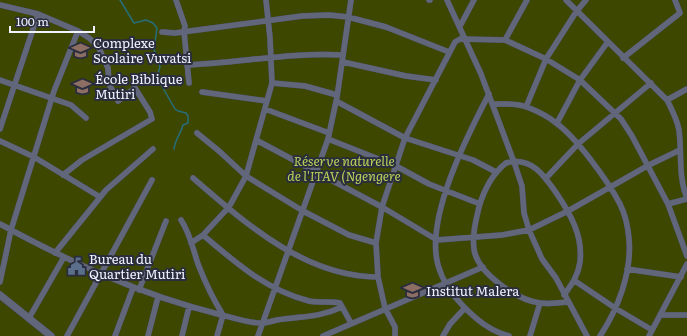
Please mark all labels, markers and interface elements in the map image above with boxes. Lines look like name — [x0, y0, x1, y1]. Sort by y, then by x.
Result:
scale bar — [10, 8, 94, 34]
text: 100 m — [16, 12, 49, 30]
place label: Complexe Scolaire Vuvatsi — [93, 33, 192, 67]
school or university icon: Complexe Scolaire Vuvatsi — [70, 40, 90, 60]
place label: École Biblique Mutiri — [95, 69, 183, 103]
school or university icon: École Biblique Mutiri — [72, 76, 92, 96]
park label: Réserve naturelle de l'ITAV (Ngengere — [287, 151, 401, 185]
place label: Bureau du Quartier Mutiri — [89, 249, 186, 283]
public building icon: Bureau du Quartier Mutiri — [66, 256, 86, 276]
school or university icon: Institut Malera — [403, 281, 423, 301]
place label: Institut Malera — [426, 281, 519, 300]

